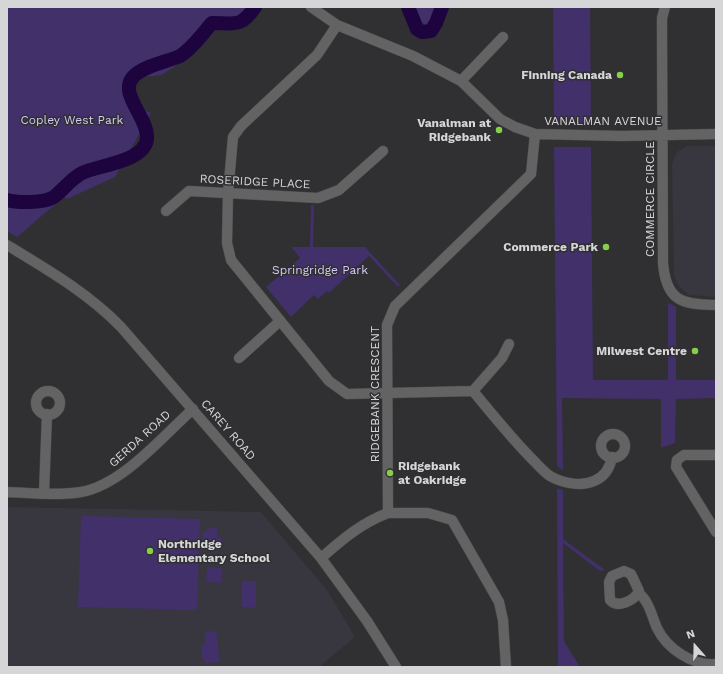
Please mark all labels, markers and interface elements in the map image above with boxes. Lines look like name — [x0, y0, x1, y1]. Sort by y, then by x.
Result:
place label: Finning Canada — [521, 68, 612, 82]
marker: Finning Canada — [615, 70, 625, 80]
park label: Copley West Park — [21, 113, 123, 127]
street label: VANALMAN AVENUE — [544, 114, 662, 128]
place label: Vanalman at Ridgebank — [417, 116, 491, 144]
marker: Vanalman at Ridgebank — [494, 125, 504, 135]
street label: COMMERCE CIRCLE — [643, 141, 657, 257]
street label: ROSERIDGE PLACE — [199, 172, 311, 192]
place label: Commerce Park — [503, 240, 598, 254]
marker: Commerce Park — [601, 242, 611, 252]
park label: Springridge Park — [272, 263, 368, 277]
street label: RIDGEBANK CRESCENT — [368, 326, 382, 462]
place label: Milwest Centre — [596, 344, 687, 358]
marker: Milwest Centre — [690, 346, 700, 356]
street label: CAREY ROAD — [198, 397, 258, 463]
street label: GERDA ROAD — [106, 408, 174, 470]
place label: Ridgebank at Oakridge — [398, 459, 466, 487]
marker: Ridgebank at Oakridge — [385, 468, 395, 478]
place label: Northridge Elementary School — [158, 537, 270, 565]
marker: Northridge Elementary School — [145, 546, 155, 556]
north arrow — [675, 626, 715, 666]
text: N — [685, 627, 697, 642]

